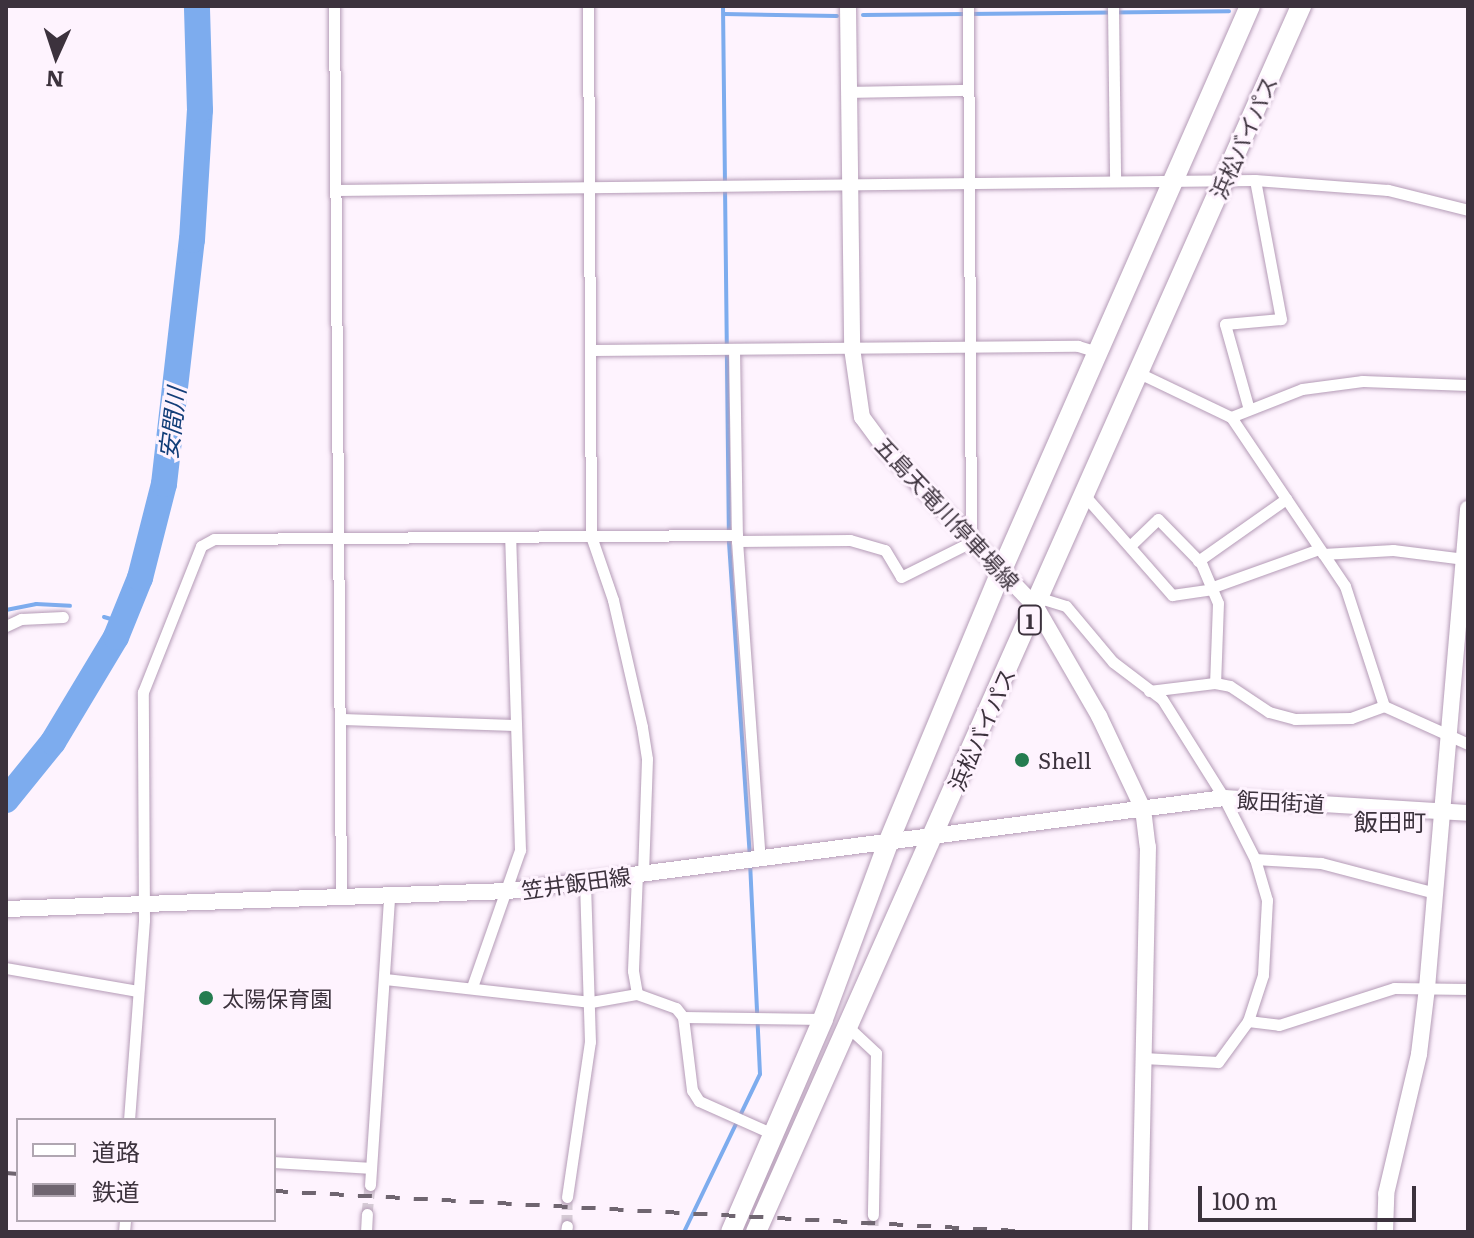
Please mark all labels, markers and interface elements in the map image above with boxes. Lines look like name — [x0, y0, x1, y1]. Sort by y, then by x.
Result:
north arrow — [16, 16, 96, 96]
text: N — [45, 64, 65, 97]
street label: 浜松バイパス — [1204, 71, 1282, 203]
water label: 安間川 — [152, 386, 190, 460]
street label: 五島天竜川停車場線 — [871, 432, 1025, 594]
road number: 1 — [1016, 604, 1044, 636]
street label: 浜松バイパス — [942, 663, 1020, 795]
place label: Shell — [1038, 747, 1091, 773]
marker: Shell — [1013, 751, 1031, 769]
street label: 飯田街道 — [1236, 786, 1326, 816]
district label: 飯田町 — [1354, 807, 1426, 835]
street label: 笠井飯田線 — [520, 861, 632, 903]
place label: 太陽保育園 — [222, 985, 332, 1011]
marker: 太陽保育園 — [197, 989, 215, 1007]
legend — [16, 1118, 276, 1222]
text: 道路 — [92, 1133, 140, 1168]
scale bar — [1202, 1170, 1420, 1220]
text: 鉄道 — [92, 1173, 140, 1208]
text: 100 m — [1212, 1182, 1278, 1217]

